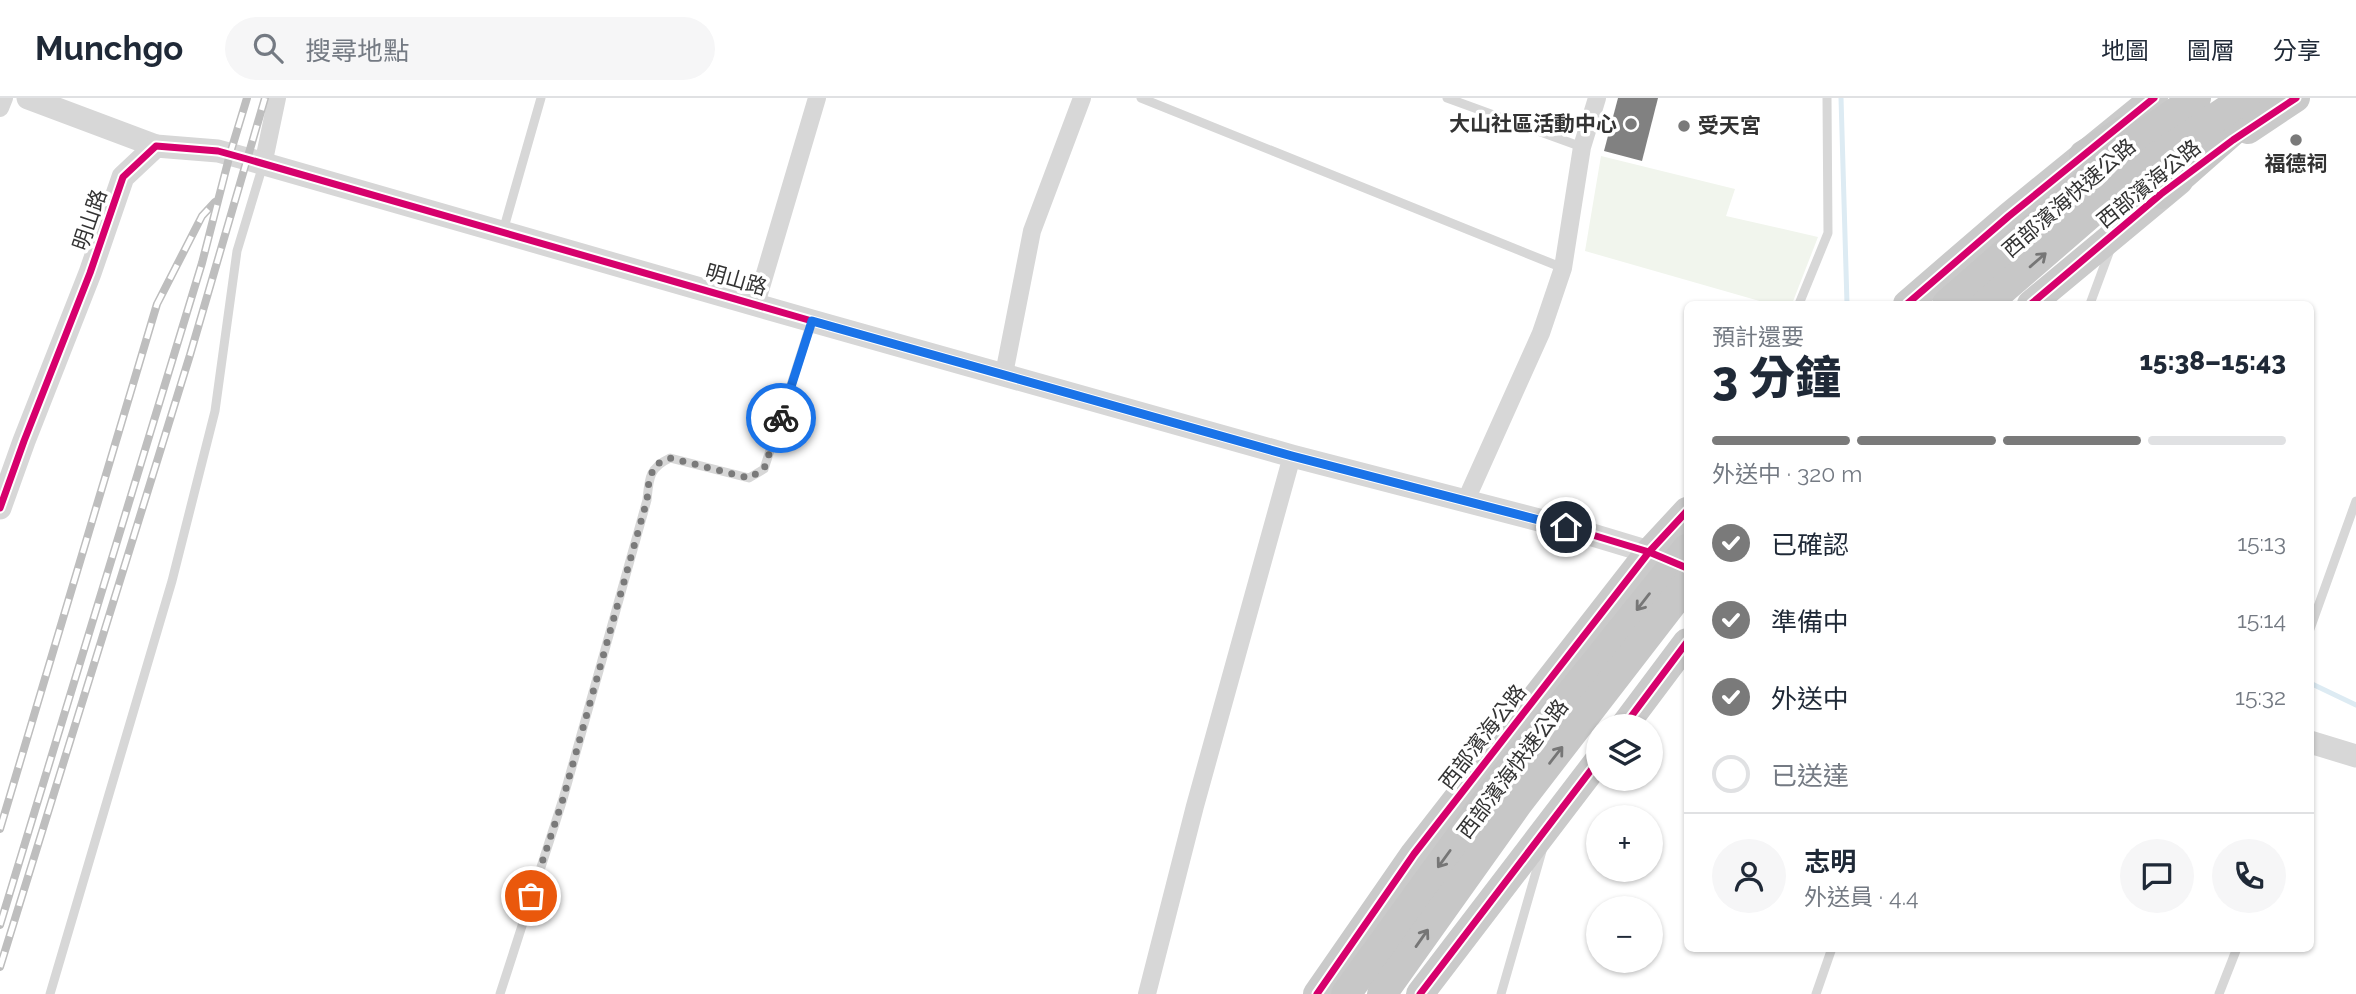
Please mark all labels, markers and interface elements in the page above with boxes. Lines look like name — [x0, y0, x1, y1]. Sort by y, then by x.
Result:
search box — [225, 17, 715, 80]
text: Munchgo — [35, 29, 183, 68]
icon: search — [249, 29, 287, 67]
text: 搜尋地點 — [305, 36, 409, 66]
text: 地圖 — [2101, 36, 2149, 65]
text: 圖層 — [2187, 36, 2235, 65]
text: 分享 — [2273, 36, 2321, 65]
place label: 大山社區活動中心 — [1449, 111, 1617, 136]
place label: 受天宮 — [1698, 113, 1761, 138]
marker: 大山社區活動中心 — [1623, 116, 1639, 132]
marker: 受天宮 — [1676, 118, 1692, 134]
marker: 福德祠 — [2288, 132, 2304, 148]
street label: 西部濱海快速公路 — [1997, 133, 2140, 262]
street label: 西部濱海公路 — [2092, 134, 2206, 233]
place label: 福德祠 — [2265, 151, 2328, 176]
street label: 明山路 — [67, 186, 112, 254]
one-way arrow — [2029, 252, 2047, 268]
street label: 明山路 — [702, 259, 770, 300]
text: 預計還要 — [1712, 323, 1804, 350]
text: 15:38–15:43 — [2139, 346, 2286, 376]
text: 3 分鐘 — [1712, 351, 1841, 405]
courier — [746, 383, 816, 453]
icon: bike — [762, 399, 800, 437]
text: 外送中 · 320 m — [1712, 460, 1862, 487]
pin — [1536, 497, 1596, 557]
icon: home — [1547, 508, 1585, 546]
icon: check — [1712, 524, 1750, 562]
text: 15:13 — [2237, 529, 2286, 556]
text: 已確認 — [1771, 530, 1849, 560]
one-way arrow — [1636, 592, 1651, 610]
icon: check — [1712, 601, 1750, 639]
text: 15:14 — [2237, 606, 2286, 633]
text: 準備中 — [1771, 607, 1849, 637]
icon: check — [1712, 678, 1750, 716]
street label: 西部濱海公路 — [1434, 679, 1531, 794]
text: 15:32 — [2235, 683, 2286, 710]
text: 外送中 — [1771, 684, 1849, 714]
street label: 西部濱海快速公路 — [1452, 694, 1573, 843]
map controls — [1586, 714, 1663, 973]
button: layers — [1586, 714, 1663, 791]
one-way arrow — [1548, 746, 1563, 764]
text: 已送達 — [1771, 761, 1849, 791]
button: + — [1586, 805, 1663, 882]
button: person — [1712, 839, 1786, 913]
button: chat — [2120, 839, 2194, 913]
button: phone — [2212, 839, 2286, 913]
text: 志明 — [1804, 847, 1856, 877]
one-way arrow — [1437, 849, 1451, 868]
pin — [501, 866, 561, 926]
icon: bag — [512, 877, 550, 915]
text: 外送員 · 4.4 — [1804, 883, 1919, 910]
button: − — [1586, 896, 1663, 973]
one-way arrow — [1415, 929, 1429, 948]

